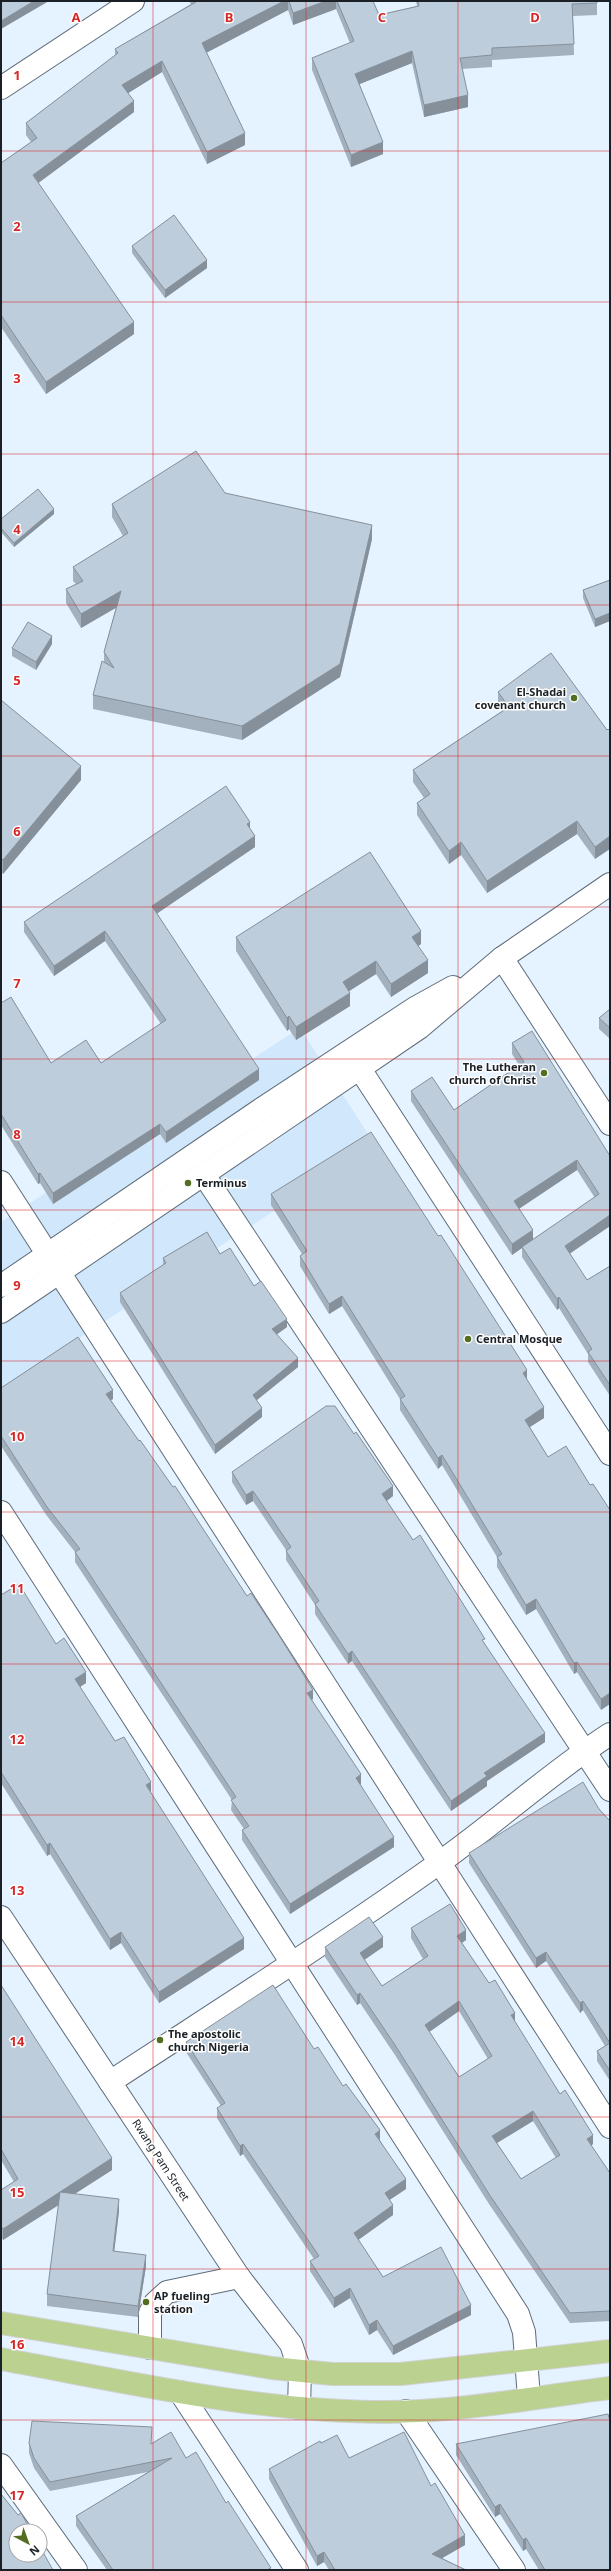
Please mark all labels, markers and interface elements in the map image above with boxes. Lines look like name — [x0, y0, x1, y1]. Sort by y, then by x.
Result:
text: A — [72, 8, 81, 26]
text: B — [225, 8, 233, 26]
text: C — [378, 8, 386, 26]
text: D — [530, 8, 540, 26]
text: 1 — [13, 66, 21, 84]
text: 2 — [13, 217, 21, 235]
text: 3 — [13, 369, 21, 387]
text: 4 — [13, 520, 21, 538]
text: 5 — [13, 671, 21, 689]
place label: El-Shadai covenant church — [475, 684, 566, 712]
marker: El-Shadai covenant church — [569, 693, 579, 703]
text: 6 — [13, 822, 21, 840]
text: 7 — [13, 974, 21, 992]
place label: The Lutheran church of Christ — [449, 1059, 536, 1087]
marker: The Lutheran church of Christ — [539, 1068, 549, 1078]
text: 8 — [13, 1125, 21, 1143]
place label: Terminus — [196, 1175, 247, 1190]
marker: Terminus — [183, 1178, 193, 1188]
text: 9 — [13, 1276, 21, 1294]
place label: Central Mosque — [476, 1331, 563, 1346]
marker: Central Mosque — [463, 1334, 473, 1344]
text: 10 — [10, 1427, 24, 1445]
text: 11 — [10, 1579, 24, 1597]
text: 12 — [10, 1730, 24, 1748]
text: 13 — [10, 1881, 24, 1899]
place label: The apostolic church Nigeria — [168, 2026, 249, 2054]
text: 14 — [10, 2032, 25, 2050]
marker: The apostolic church Nigeria — [155, 2035, 165, 2045]
street label: Rwang Pam Street — [129, 2116, 194, 2204]
text: 15 — [10, 2183, 24, 2201]
place label: AP fueling station — [154, 2288, 210, 2316]
marker: AP fueling station — [141, 2297, 151, 2307]
text: 16 — [10, 2335, 24, 2353]
text: 17 — [10, 2486, 24, 2504]
north arrow — [8, 2523, 48, 2563]
text: N — [27, 2542, 43, 2560]

